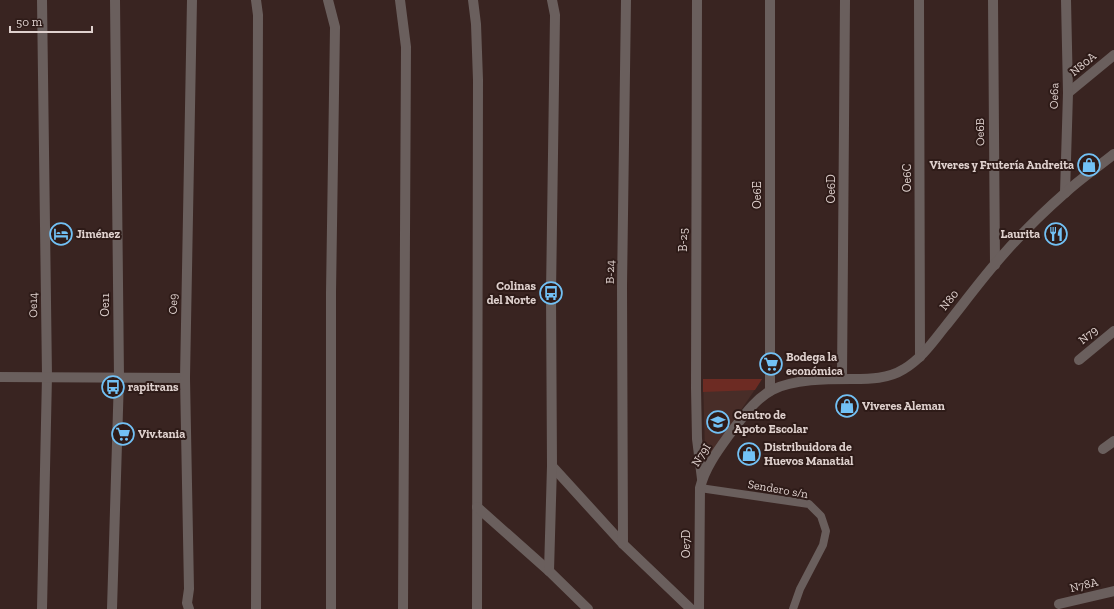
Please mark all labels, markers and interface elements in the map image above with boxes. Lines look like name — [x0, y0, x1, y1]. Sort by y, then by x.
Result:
scale bar — [10, 8, 92, 34]
text: 50 m — [16, 15, 43, 29]
street label: N80A — [1067, 49, 1099, 79]
street label: Oe6a — [1047, 82, 1061, 109]
street label: Oe6B — [973, 118, 987, 146]
shop icon: Viveres y Frutería Andreita — [1076, 152, 1102, 178]
place label: Viveres y Frutería Andreita — [930, 158, 1074, 172]
street label: Oe6C — [900, 163, 914, 192]
street label: Oe6D — [824, 174, 838, 204]
street label: Oe6E — [750, 181, 764, 209]
hotel icon: Jiménez — [48, 221, 74, 247]
restaurant icon: Laurita — [1043, 221, 1069, 247]
place label: Jiménez — [76, 227, 120, 241]
place label: Laurita — [1000, 227, 1040, 241]
street label: B-25 — [676, 228, 690, 252]
street label: B-24 — [603, 259, 617, 284]
place label: Colinas del Norte — [487, 279, 536, 307]
bus stop icon: Colinas del Norte — [538, 280, 564, 306]
street label: N80 — [937, 287, 961, 313]
street label: Oe14 — [26, 292, 40, 318]
street label: Oe11 — [98, 293, 112, 317]
street label: Oe9 — [166, 293, 180, 315]
street label: N79 — [1075, 323, 1101, 347]
place label: Bodega la económica — [786, 350, 843, 378]
supermarket icon: Bodega la económica — [758, 351, 784, 377]
bus stop icon: rapitrans — [100, 374, 126, 400]
place label: rapitrans — [128, 380, 179, 394]
shop icon: Viveres Aleman — [834, 393, 860, 419]
place label: Viveres Aleman — [862, 399, 945, 413]
place label: Centro de Apoto Escolar — [734, 408, 809, 436]
school or university icon: Centro de Apoto Escolar — [705, 409, 731, 435]
supermarket icon: Viv.tania — [110, 421, 136, 447]
place label: Viv.tania — [138, 427, 185, 441]
place label: Distribuidora de Huevos Manatial — [764, 440, 854, 468]
street label: N79I — [689, 441, 714, 469]
shop icon: Distribuidora de Huevos Manatial — [736, 441, 762, 467]
street label: Sendero s/n — [747, 477, 809, 501]
street label: Oe7D — [679, 530, 693, 558]
street label: N78A — [1068, 575, 1100, 595]

